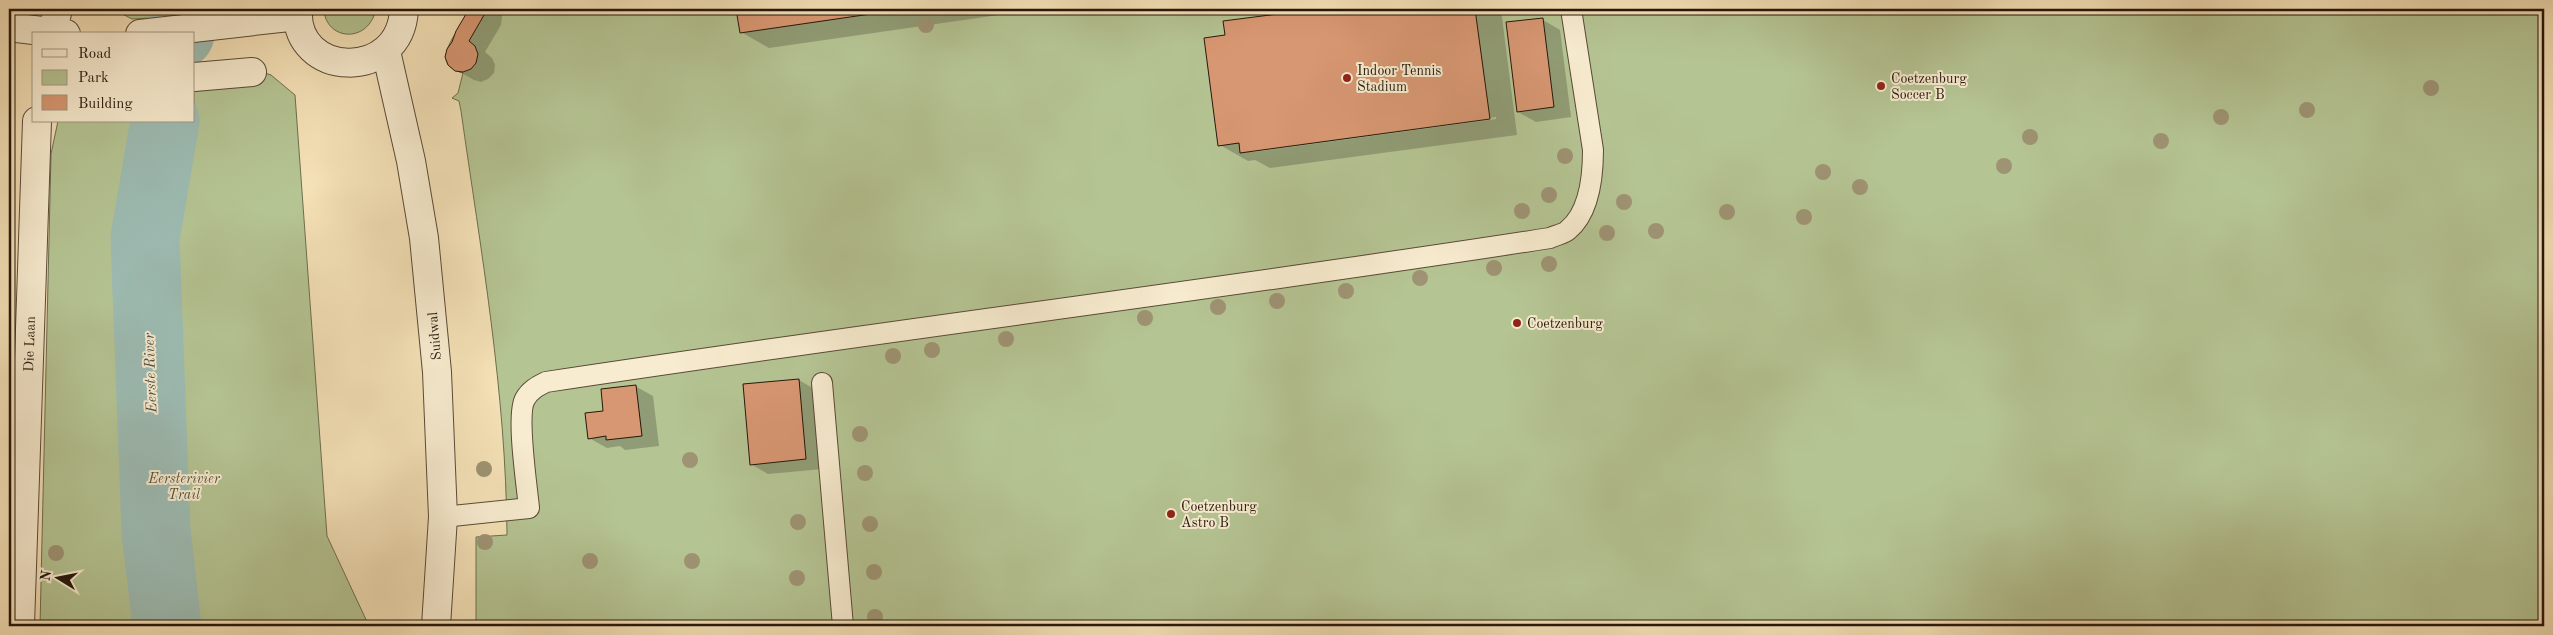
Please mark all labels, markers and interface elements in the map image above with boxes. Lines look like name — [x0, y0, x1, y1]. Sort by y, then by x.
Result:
legend — [32, 32, 195, 122]
text: Road — [78, 47, 112, 62]
place label: Indoor Tennis Stadium — [1357, 64, 1441, 94]
text: Park — [78, 71, 109, 86]
marker: Indoor Tennis Stadium — [1341, 72, 1353, 84]
place label: Coetzenburg Soccer B — [1891, 72, 1967, 102]
marker: Coetzenburg Soccer B — [1875, 80, 1887, 92]
text: Building — [78, 97, 133, 112]
street label: Suidwal — [426, 311, 444, 361]
street label: Die Laan — [22, 315, 38, 372]
marker: Coetzenburg — [1511, 317, 1523, 329]
place label: Coetzenburg — [1527, 317, 1603, 331]
water label: Eerste River — [143, 332, 160, 414]
park label: Eersterivier Trail — [147, 472, 221, 502]
place label: Coetzenburg Astro B — [1181, 500, 1257, 530]
marker: Coetzenburg Astro B — [1165, 508, 1177, 520]
north arrow — [32, 552, 82, 602]
text: N — [38, 569, 54, 582]

